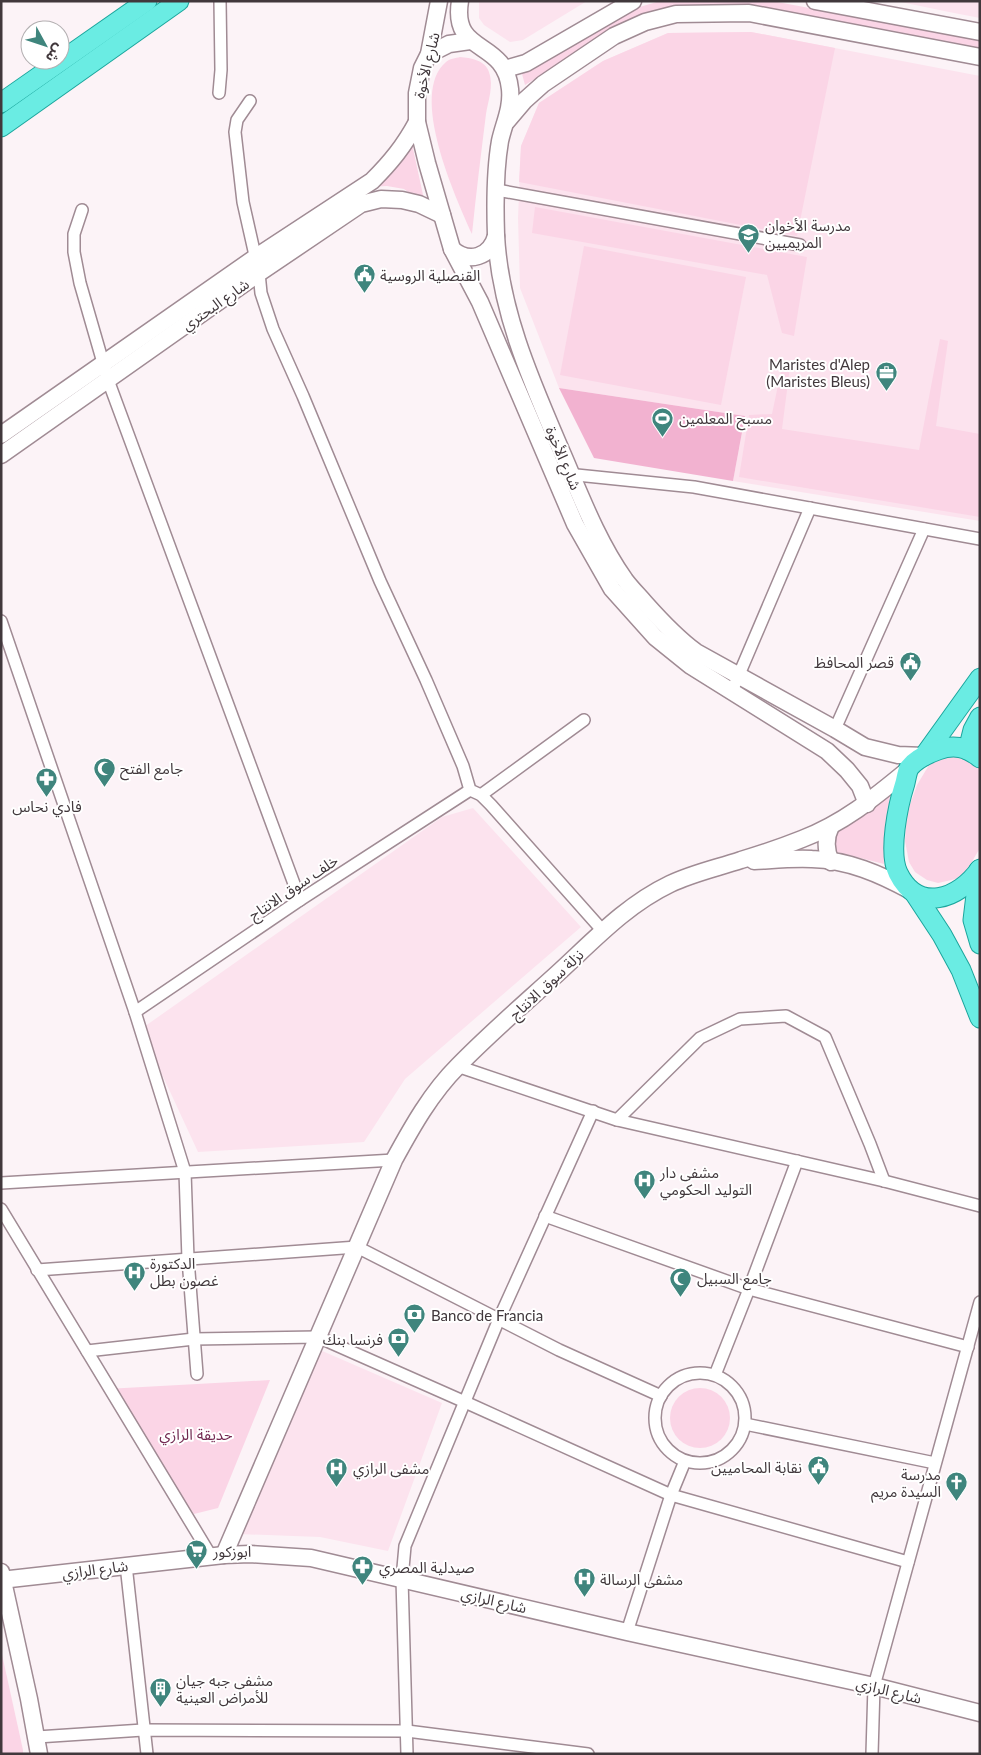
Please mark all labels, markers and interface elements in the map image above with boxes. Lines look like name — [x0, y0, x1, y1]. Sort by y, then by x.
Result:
north arrow — [20, 20, 70, 70]
street label: شارع الأخوة — [409, 30, 447, 101]
text: ش — [43, 41, 68, 66]
place label: مدرسة الأخوان المريميين — [765, 216, 851, 252]
school or university icon: مدرسة الأخوان المريميين — [737, 222, 761, 253]
public building icon: القنصلية الروسية — [352, 263, 376, 294]
place label: القنصلية الروسية — [380, 266, 480, 285]
street label: شارع البحتري — [178, 274, 255, 337]
place label: Maristes d'Alep (Maristes Bleus) — [766, 355, 870, 390]
office icon: Maristes d'Alep (Maristes Bleus) — [874, 361, 898, 392]
sports icon: مسبح المعلمين — [651, 406, 675, 437]
place label: مسبح المعلمين — [679, 409, 772, 431]
street label: شارع الأخوة — [539, 423, 586, 494]
public building icon: قصر المحافظ — [898, 650, 922, 681]
place label: قصر المحافظ — [814, 653, 894, 672]
mosque icon: جامع الفتح — [92, 756, 116, 787]
place label: جامع الفتح — [120, 759, 183, 781]
pharmacy icon: فادي نحاس — [35, 766, 59, 797]
place label: فادي نحاس — [12, 797, 82, 818]
street label: خلف سوق الانتاج — [245, 850, 343, 927]
street label: نزلة سوق الانتاج — [505, 945, 590, 1026]
place label: مشفى دار التوليد الحكومي — [659, 1163, 752, 1201]
hospital icon: مشفى دار التوليد الحكومي — [632, 1169, 656, 1200]
place label: الدكتورة غصون بطل — [150, 1254, 219, 1290]
hospital icon: الدكتورة غصون بطل — [122, 1260, 146, 1291]
mosque icon: جامع السبيل — [669, 1266, 693, 1297]
place label: جامع السبيل — [697, 1269, 772, 1291]
bank icon: Banco de Francia — [403, 1303, 427, 1334]
place label: Banco de Francia — [431, 1306, 543, 1324]
bank icon: فرنسا بنك — [387, 1327, 411, 1358]
place label: فرنسا بنك — [323, 1330, 383, 1349]
park label: حديقة الرازي — [159, 1425, 233, 1446]
public building icon: نقابة المحاميين — [806, 1455, 830, 1486]
hospital icon: مشفى الرازي — [325, 1456, 349, 1487]
place label: نقابة المحاميين — [711, 1458, 802, 1477]
place label: مشفى الرازي — [353, 1459, 429, 1480]
place label: مدرسة السيدة مريم — [871, 1465, 941, 1503]
church icon: مدرسة السيدة مريم — [945, 1471, 969, 1502]
supermarket icon: ابوزكور — [185, 1539, 209, 1570]
place label: ابوزكور — [212, 1542, 251, 1561]
pharmacy icon: صيدلية المصري — [351, 1555, 375, 1586]
street label: شارع الرازي — [61, 1556, 130, 1586]
place label: صيدلية المصري — [379, 1558, 474, 1579]
hospital icon: مشفى الرسالة — [572, 1567, 596, 1598]
place label: مشفى الرسالة — [600, 1570, 683, 1589]
street label: شارع الرازي — [459, 1584, 529, 1620]
place label: مشفى جبه جيان للأمراض العينية — [176, 1671, 273, 1707]
street label: شارع الرازي — [854, 1673, 924, 1711]
building icon: مشفى جبه جيان للأمراض العينية — [148, 1677, 172, 1708]

